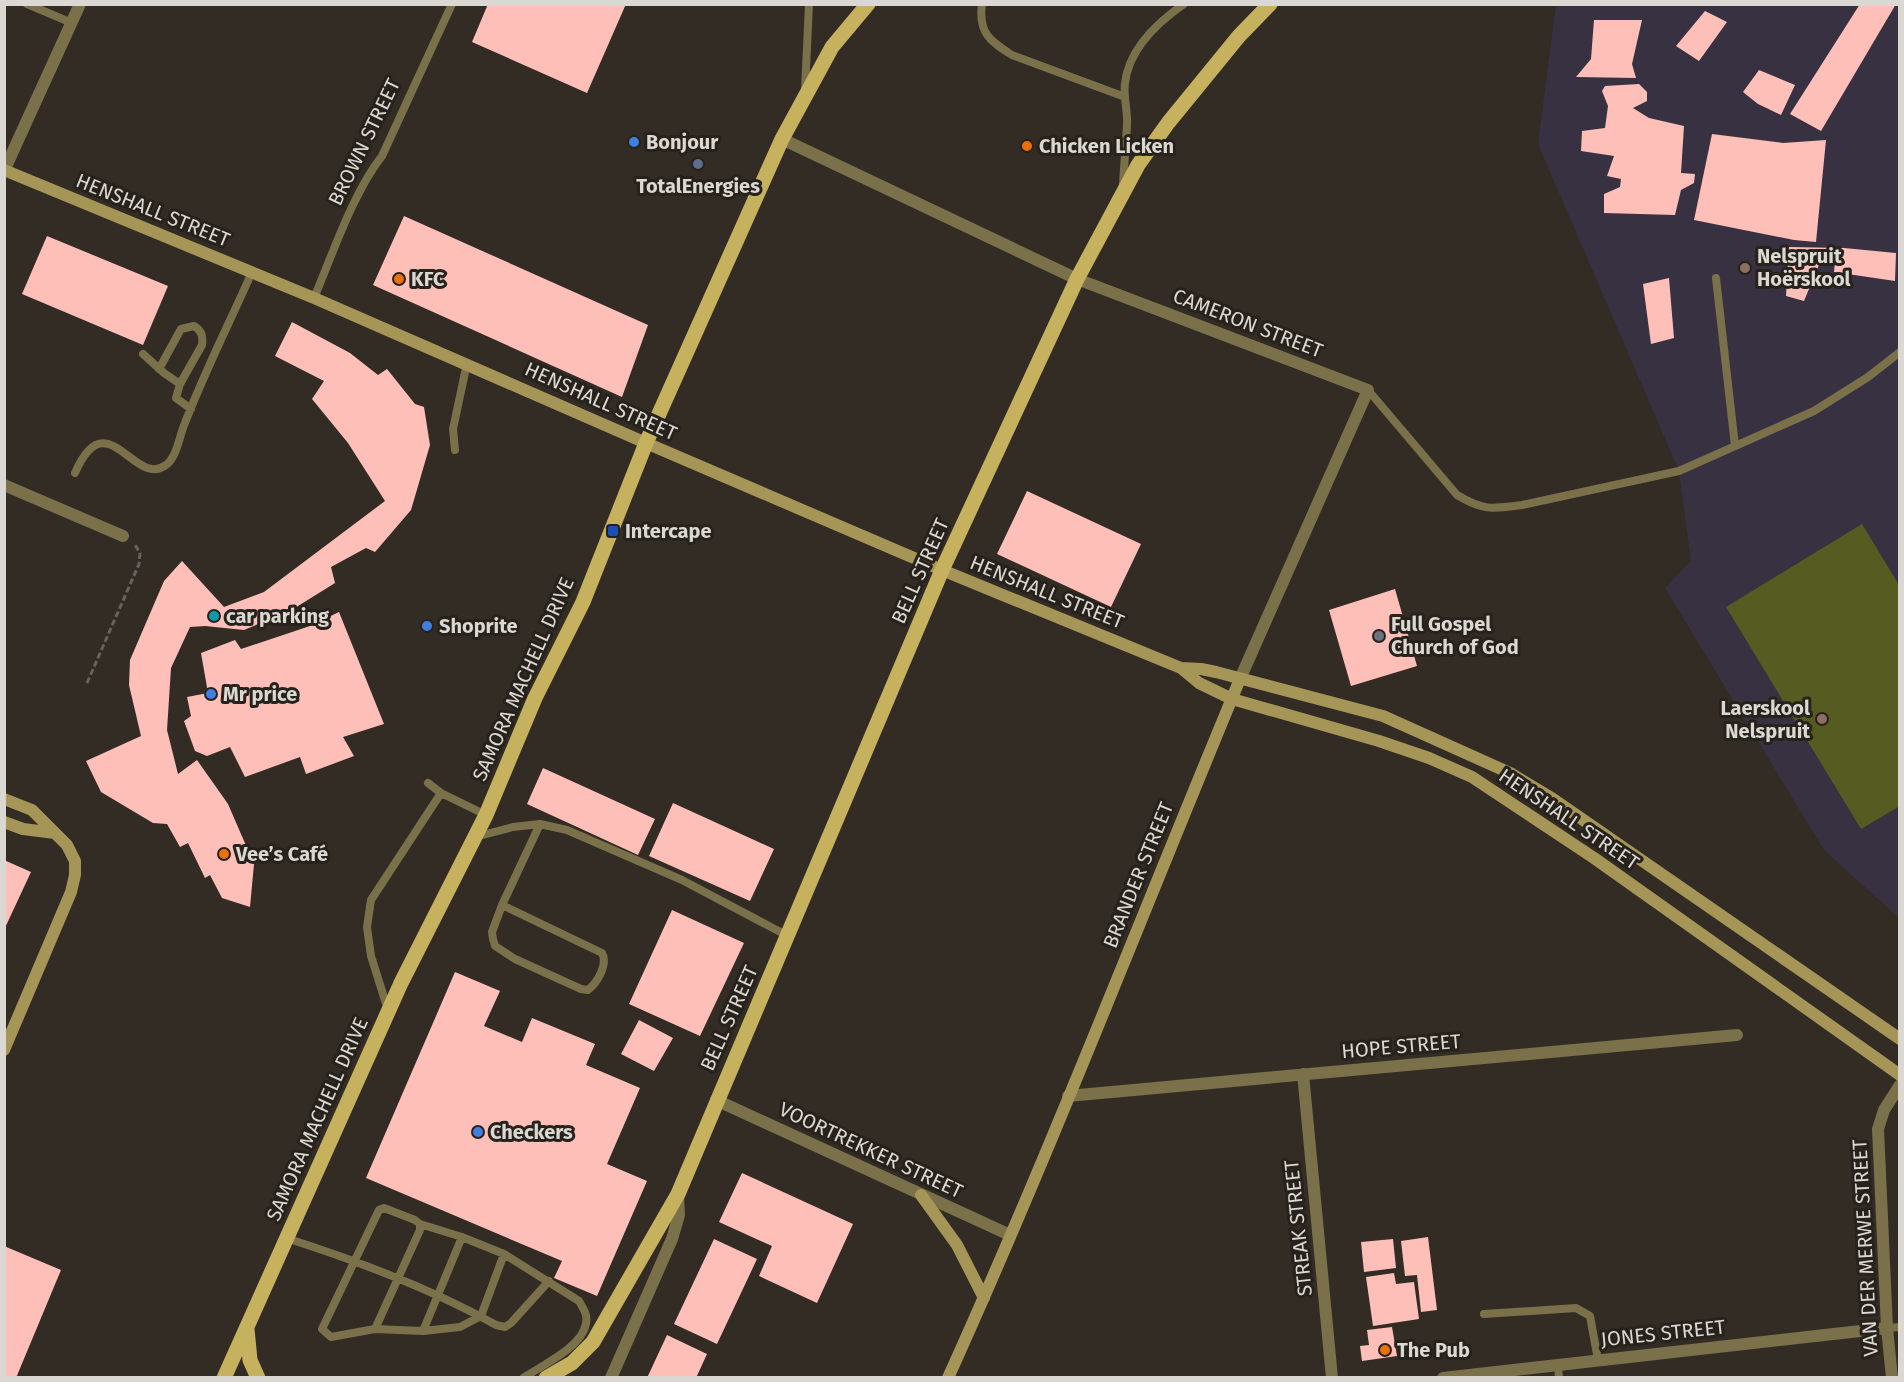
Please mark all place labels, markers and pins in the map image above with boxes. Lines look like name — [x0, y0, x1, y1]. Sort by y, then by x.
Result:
place label: Bonjour — [646, 130, 719, 154]
place label: Chicken Licken — [1039, 134, 1174, 158]
marker: Bonjour — [627, 135, 641, 149]
marker: Chicken Licken — [1020, 139, 1034, 153]
marker: TotalEnergies — [691, 157, 705, 171]
place label: TotalEnergies — [636, 174, 760, 198]
place label: Nelspruit Hoërskool — [1757, 244, 1851, 291]
marker: Nelspruit Hoërskool — [1738, 261, 1752, 275]
place label: KFC — [411, 267, 445, 291]
marker: KFC — [392, 272, 406, 286]
place label: Intercape — [625, 519, 712, 543]
marker: Intercape — [606, 524, 620, 538]
place label: car parking — [226, 604, 330, 628]
marker: car parking — [207, 609, 221, 623]
place label: Full Gospel Church of God — [1391, 612, 1519, 659]
place label: Shoprite — [439, 614, 518, 638]
marker: Shoprite — [420, 619, 434, 633]
marker: Full Gospel Church of God — [1372, 629, 1386, 643]
place label: Mr price — [223, 682, 297, 706]
marker: Mr price — [204, 687, 218, 701]
place label: Laerskool Nelspruit — [1720, 696, 1810, 743]
marker: Laerskool Nelspruit — [1815, 712, 1829, 726]
place label: Vee’s Café — [235, 842, 328, 866]
marker: Vee’s Café — [217, 847, 231, 861]
place label: Checkers — [490, 1120, 573, 1144]
marker: Checkers — [471, 1125, 485, 1139]
place label: The Pub — [1397, 1338, 1470, 1362]
marker: The Pub — [1378, 1343, 1392, 1357]

